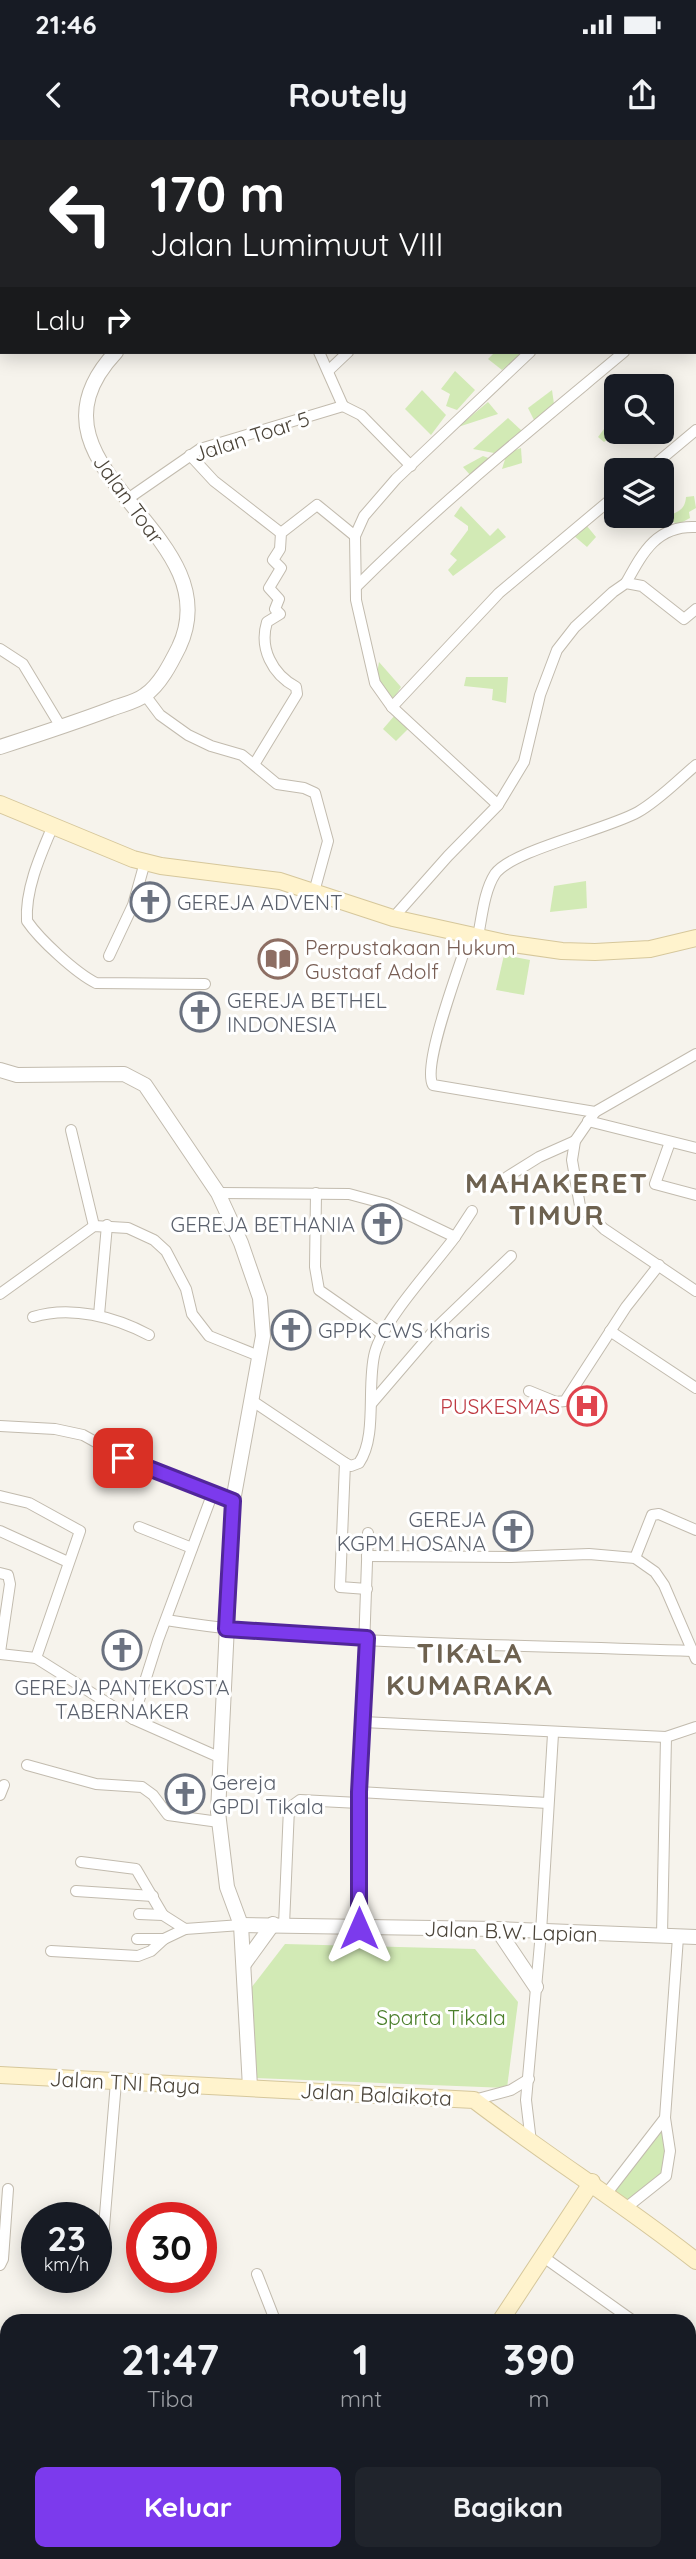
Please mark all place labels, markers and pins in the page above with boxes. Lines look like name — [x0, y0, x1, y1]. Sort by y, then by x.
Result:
church icon: GEREJA ADVENT — [129, 881, 171, 923]
place label: GEREJA ADVENT — [177, 889, 343, 915]
place label: Perpustakaan Hukum Gustaaf Adolf — [305, 934, 516, 984]
library icon: Perpustakaan Hukum Gustaaf Adolf — [257, 938, 299, 980]
place label: GEREJA BETHEL INDONESIA — [227, 987, 387, 1037]
church icon: GEREJA BETHEL INDONESIA — [179, 991, 221, 1033]
church icon: GEREJA BETHANIA — [361, 1203, 403, 1245]
place label: GEREJA BETHANIA — [171, 1211, 355, 1237]
church icon: GPPK CWS Kharis — [270, 1309, 312, 1351]
place label: GPPK CWS Kharis — [318, 1317, 490, 1343]
hospital icon: PUSKESMAS — [566, 1385, 608, 1427]
place label: PUSKESMAS — [440, 1393, 560, 1419]
pin — [93, 1428, 153, 1488]
place label: GEREJA KGPM HOSANA — [337, 1506, 486, 1556]
church icon: GEREJA KGPM HOSANA — [492, 1510, 534, 1552]
church icon: GEREJA PANTEKOSTA TABERNAKER — [101, 1629, 143, 1671]
place label: GEREJA PANTEKOSTA TABERNAKER — [14, 1674, 230, 1724]
place label: Gereja GPDI Tikala — [212, 1769, 324, 1819]
church icon: Gereja GPDI Tikala — [164, 1773, 206, 1815]

